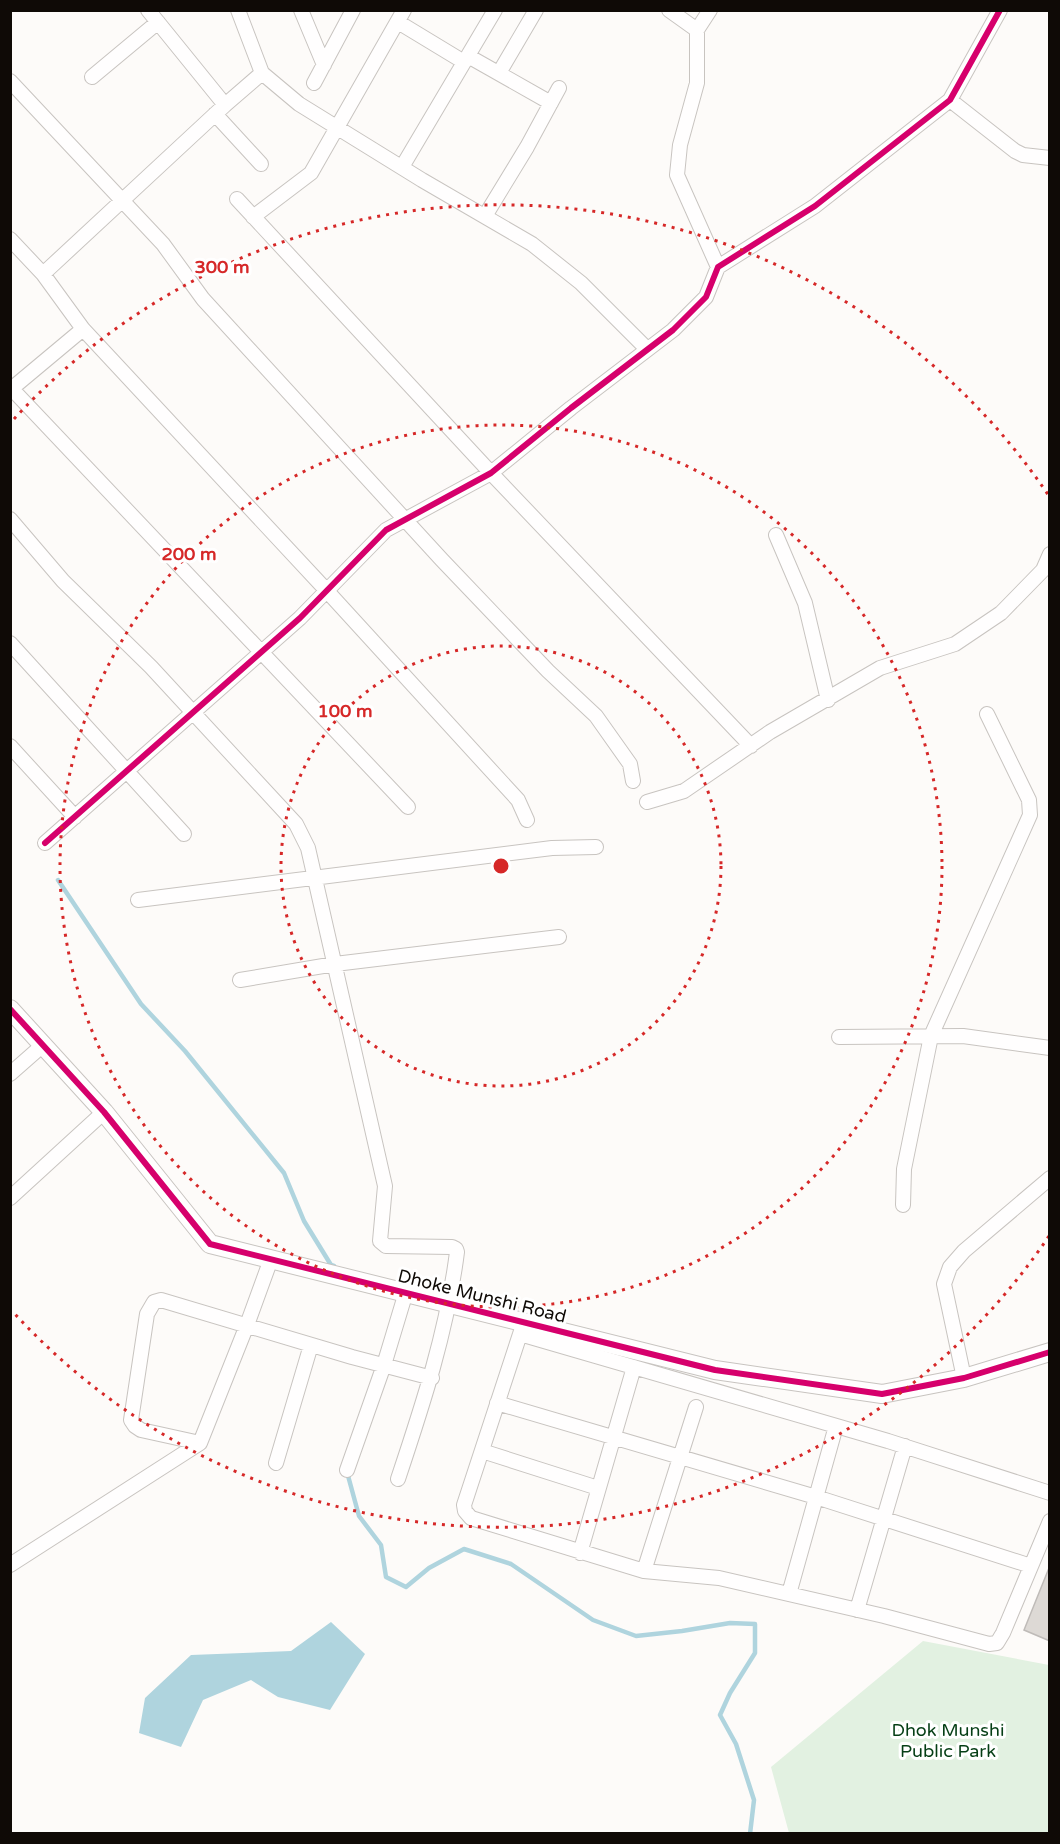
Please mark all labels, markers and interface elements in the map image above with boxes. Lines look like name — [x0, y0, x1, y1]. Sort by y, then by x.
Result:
text: 300 m — [194, 256, 250, 278]
text: 200 m — [161, 543, 217, 565]
text: 100 m — [317, 700, 373, 722]
centre of rings — [491, 856, 511, 876]
street label: Dhoke Munshi Road — [395, 1264, 569, 1328]
park label: Dhok Munshi Public Park — [892, 1719, 1004, 1762]

